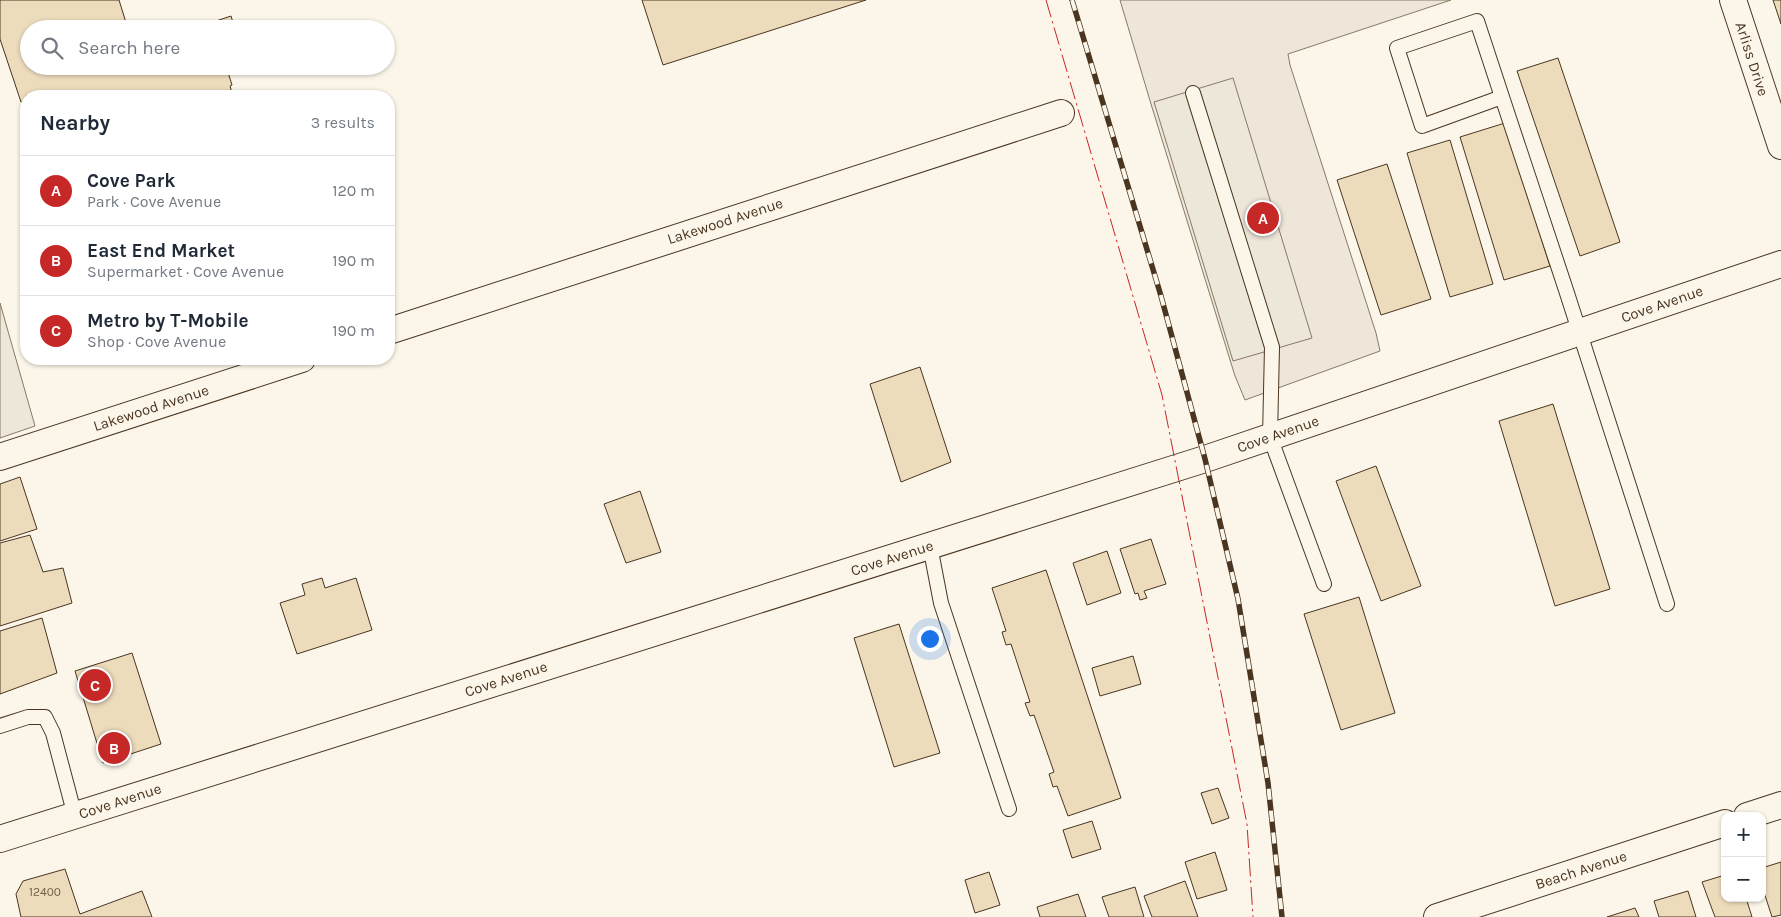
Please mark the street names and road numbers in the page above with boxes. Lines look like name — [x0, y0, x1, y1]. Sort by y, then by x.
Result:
street label: Arliss Drive — [1732, 20, 1772, 98]
street label: Lakewood Avenue — [665, 194, 785, 248]
street label: Cove Avenue — [1619, 282, 1705, 326]
street label: Lakewood Avenue — [91, 381, 211, 435]
street label: Cove Avenue — [1235, 412, 1321, 456]
street label: Cove Avenue — [849, 536, 935, 580]
street label: Cove Avenue — [463, 657, 549, 701]
street label: Cove Avenue — [77, 779, 163, 823]
street label: Beach Avenue — [1533, 847, 1629, 893]

